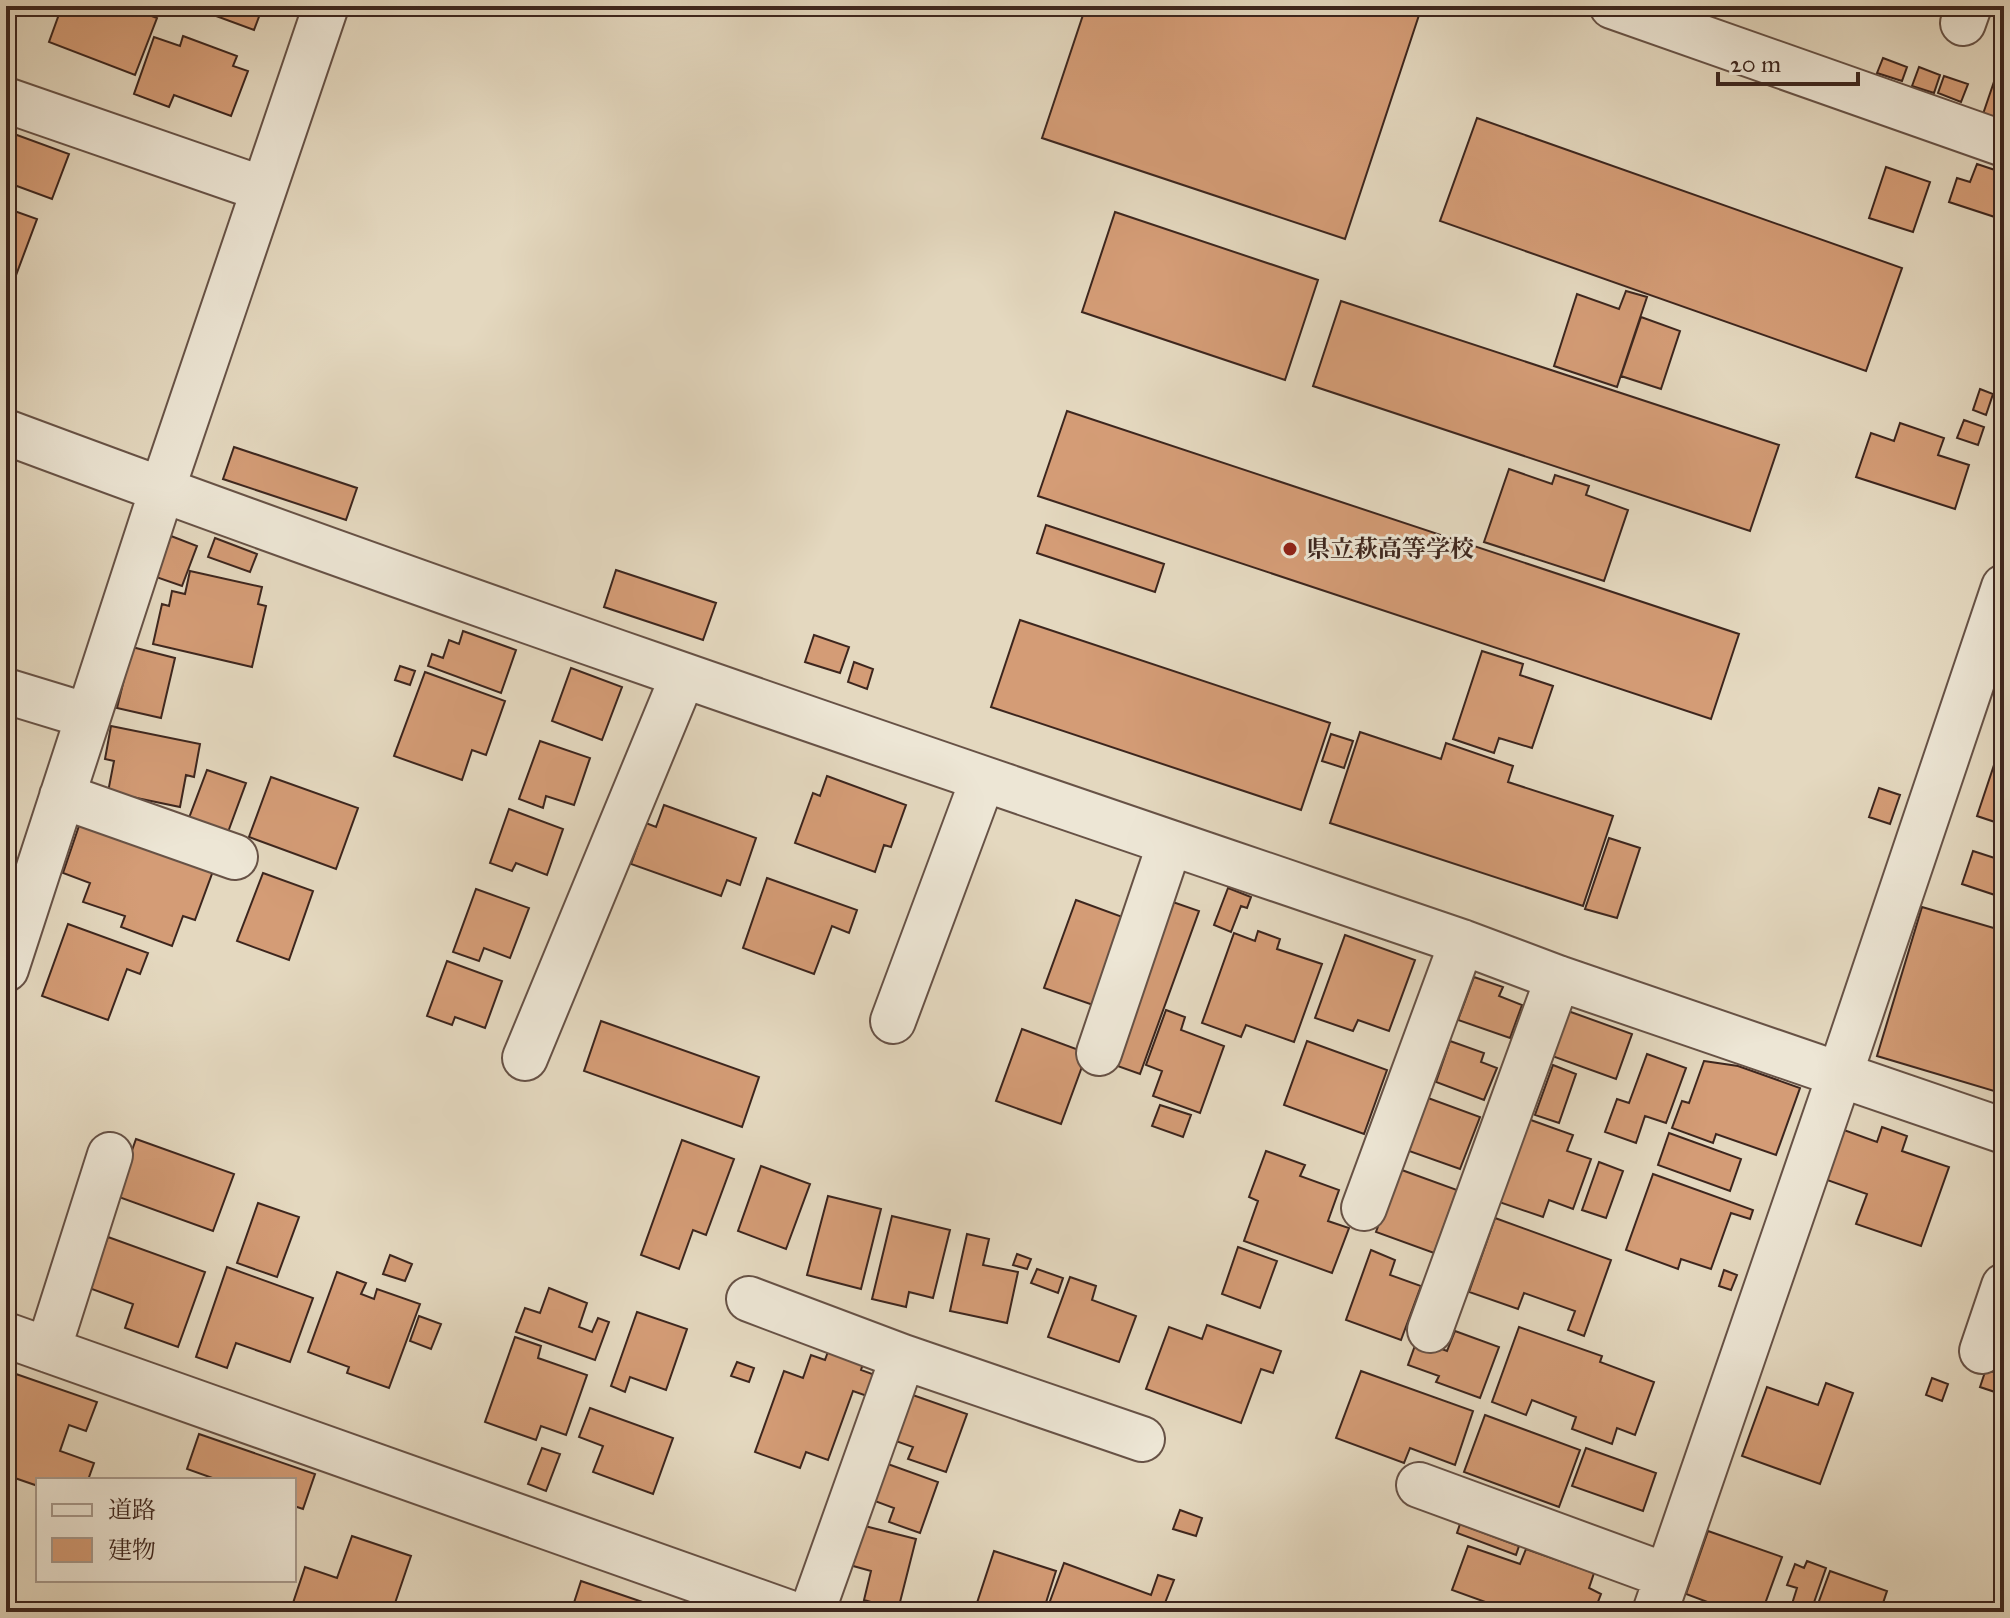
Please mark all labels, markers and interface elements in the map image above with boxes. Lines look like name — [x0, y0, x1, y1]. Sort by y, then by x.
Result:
scale bar — [1718, 36, 1858, 86]
text: 20 m — [1730, 49, 1781, 79]
place label: 県立萩高等学校 — [1306, 534, 1474, 564]
marker: 県立萩高等学校 — [1281, 540, 1299, 558]
legend — [36, 1478, 296, 1582]
text: 道路 — [108, 1495, 156, 1525]
text: 建物 — [108, 1535, 156, 1565]

